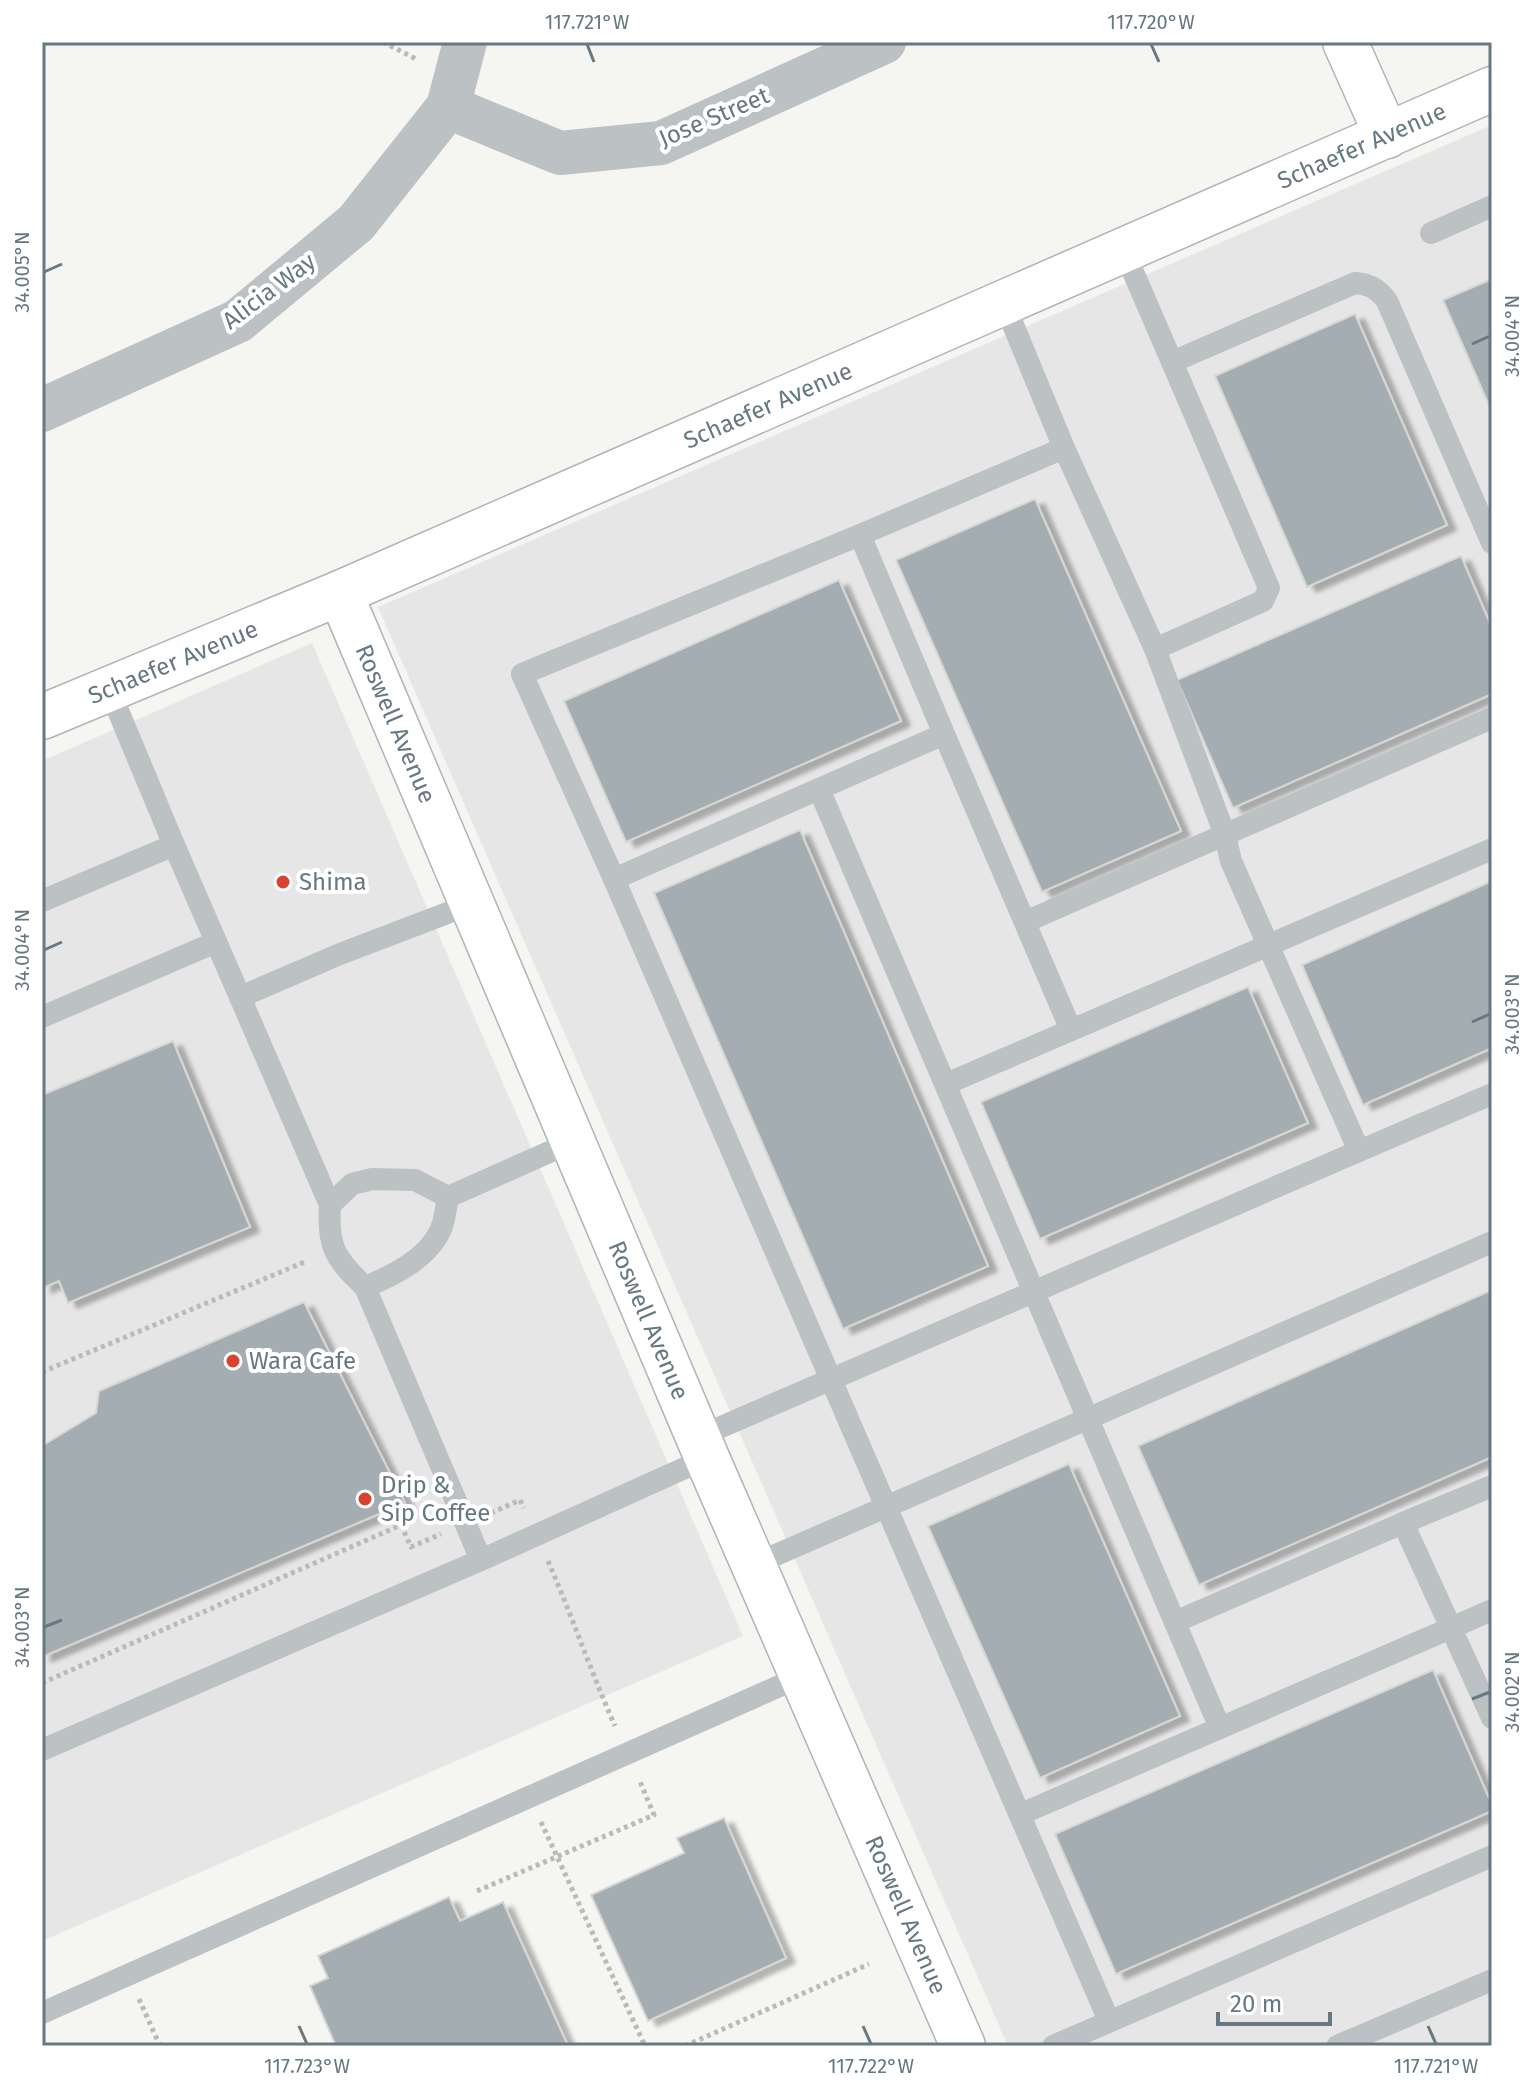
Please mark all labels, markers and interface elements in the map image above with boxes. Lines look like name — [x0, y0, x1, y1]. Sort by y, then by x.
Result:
text: 117.721°W — [545, 10, 630, 34]
text: 117.720°W — [1107, 10, 1195, 34]
street label: Jose Street — [655, 81, 774, 153]
street label: Schaefer Avenue — [1273, 97, 1450, 195]
text: 34.005°N — [10, 231, 34, 313]
street label: Alicia Way — [217, 247, 321, 335]
text: 34.004°N — [1500, 295, 1524, 377]
street label: Schaefer Avenue — [679, 357, 857, 455]
street label: Schaefer Avenue — [84, 615, 262, 710]
street label: Roswell Avenue — [349, 640, 442, 807]
place label: Shima — [299, 868, 367, 896]
marker: Shima — [274, 873, 292, 891]
text: 34.004°N — [10, 909, 34, 991]
text: 34.003°N — [1500, 973, 1524, 1055]
street label: Roswell Avenue — [603, 1237, 695, 1404]
place label: Wara Cafe — [249, 1347, 356, 1375]
marker: Wara Cafe — [224, 1352, 242, 1370]
place label: Drip & Sip Coffee — [381, 1471, 490, 1527]
marker: Drip & Sip Coffee — [356, 1490, 374, 1508]
text: 34.003°N — [10, 1586, 34, 1668]
text: 34.002°N — [1500, 1651, 1524, 1733]
street label: Roswell Avenue — [859, 1832, 953, 1998]
scale bar — [1218, 1976, 1330, 2026]
text: 20 m — [1230, 1990, 1282, 2018]
text: 117.723°W — [264, 2054, 351, 2078]
text: 117.722°W — [828, 2054, 915, 2078]
text: 117.721°W — [1394, 2054, 1479, 2078]

